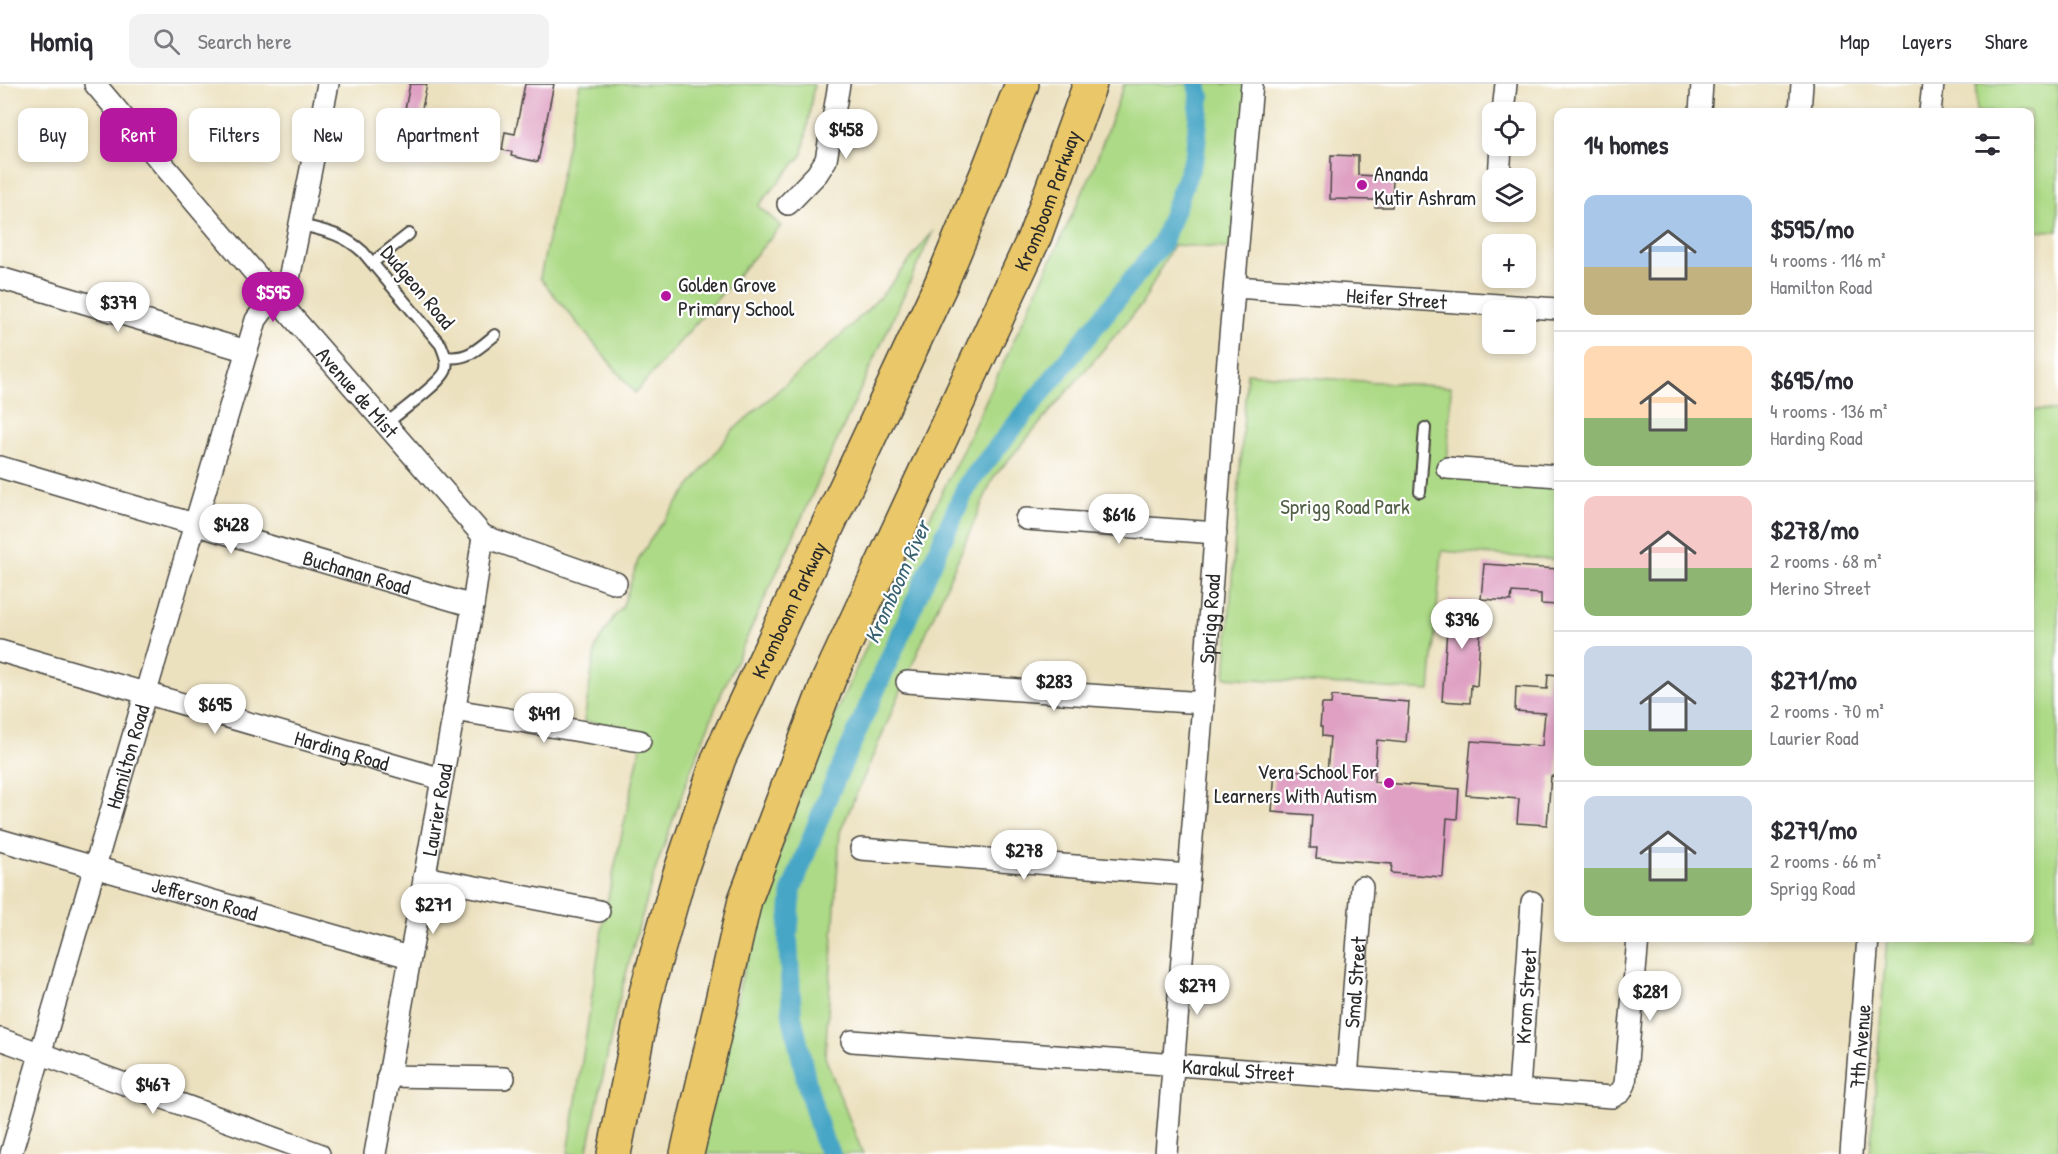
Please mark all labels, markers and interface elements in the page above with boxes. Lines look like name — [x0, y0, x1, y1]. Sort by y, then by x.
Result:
search box — [129, 14, 549, 68]
text: Homiq — [30, 22, 93, 60]
icon: search — [150, 25, 183, 58]
text: Search here — [198, 26, 292, 56]
text: Map — [1840, 27, 1869, 56]
text: Layers — [1902, 27, 1952, 56]
text: Share — [1985, 27, 2028, 56]
map controls — [1482, 102, 1536, 354]
button: locate — [1482, 102, 1536, 156]
chip: Buy — [18, 108, 88, 162]
chip: Rent — [100, 108, 177, 162]
chip: Filters — [189, 108, 280, 162]
chip: New — [292, 108, 364, 162]
chip: Apartment — [376, 108, 500, 162]
pin: $458 — [810, 109, 882, 160]
text: $458 — [829, 115, 863, 142]
street label: Kromboom Parkway — [1006, 126, 1087, 275]
text: 14 homes — [1584, 127, 1669, 162]
icon: filters — [1971, 128, 2004, 161]
place label: Ananda Kutir Ashram — [1374, 159, 1476, 212]
button: layers — [1482, 168, 1536, 222]
marker: Ananda Kutir Ashram — [1355, 178, 1369, 192]
text: $595/mo — [1770, 211, 1854, 246]
icon: home — [1632, 219, 1704, 291]
button: + — [1482, 234, 1536, 288]
street label: Dudgeon Road — [374, 239, 462, 335]
text: 4 rooms · 116 m² — [1770, 246, 1886, 273]
place label: Golden Grove Primary School — [678, 270, 795, 323]
pin: $595 — [237, 272, 309, 323]
text: Hamilton Road — [1770, 273, 1872, 300]
text: $595 — [256, 278, 290, 305]
street label: Heifer Street — [1345, 280, 1449, 316]
pin: $379 — [82, 282, 154, 333]
text: $379 — [100, 288, 136, 315]
marker: Golden Grove Primary School — [659, 289, 673, 303]
button: − — [1482, 300, 1536, 354]
street label: Avenue de Mist — [310, 340, 406, 444]
text: $695/mo — [1770, 362, 1853, 397]
icon: home — [1632, 370, 1704, 442]
text: 4 rooms · 136 m² — [1770, 397, 1887, 424]
text: Harding Road — [1770, 424, 1863, 451]
park label: Sprigg Road Park — [1280, 492, 1410, 521]
pin: $616 — [1083, 494, 1155, 545]
text: $616 — [1102, 500, 1136, 527]
pin: $428 — [195, 504, 267, 555]
text: $428 — [213, 510, 249, 537]
text: $278/mo — [1770, 512, 1859, 547]
water label: Kromboom River — [857, 513, 938, 648]
icon: home — [1632, 520, 1704, 592]
street label: Kromboom Parkway — [744, 536, 833, 683]
street label: Buchanan Road — [300, 542, 414, 601]
text: 2 rooms · 68 m² — [1770, 547, 1882, 574]
street label: Sprigg Road — [1191, 573, 1227, 664]
text: Merino Street — [1770, 574, 1870, 601]
pin: $396 — [1426, 599, 1498, 650]
text: $396 — [1445, 605, 1479, 632]
pin: $283 — [1018, 661, 1090, 712]
text: $271/mo — [1770, 662, 1857, 697]
text: $283 — [1035, 667, 1073, 694]
icon: home — [1632, 670, 1704, 742]
pin: $695 — [179, 684, 251, 735]
text: $695 — [198, 690, 232, 717]
pin: $491 — [508, 693, 580, 744]
text: 2 rooms · 70 m² — [1770, 697, 1884, 724]
text: $491 — [528, 699, 560, 726]
street label: Hamilton Road — [98, 701, 156, 812]
street label: Harding Road — [291, 723, 393, 777]
text: Laurier Road — [1770, 724, 1859, 751]
place label: Vera School For Learners With Autism — [1214, 757, 1377, 810]
street label: Laurier Road — [414, 761, 459, 858]
marker: Vera School For Learners With Autism — [1382, 776, 1396, 790]
text: $279/mo — [1770, 812, 1857, 847]
icon: home — [1632, 820, 1704, 892]
pin: $278 — [988, 830, 1060, 881]
text: $278 — [1005, 836, 1043, 863]
text: 2 rooms · 66 m² — [1770, 847, 1881, 874]
street label: Jefferson Road — [148, 870, 261, 928]
text: Sprigg Road — [1770, 874, 1855, 901]
pin: $271 — [397, 884, 469, 935]
text: $271 — [415, 890, 451, 917]
street label: Smal Street — [1336, 935, 1373, 1029]
street label: Krom Street — [1508, 947, 1543, 1045]
pin: $279 — [1161, 965, 1233, 1016]
text: $279 — [1179, 971, 1215, 998]
pin: $281 — [1614, 971, 1686, 1022]
text: $281 — [1632, 977, 1668, 1004]
street label: 7th Avenue — [1842, 1003, 1877, 1090]
street label: Karakul Street — [1181, 1051, 1296, 1088]
pin: $467 — [117, 1064, 189, 1115]
text: $467 — [135, 1070, 171, 1097]

